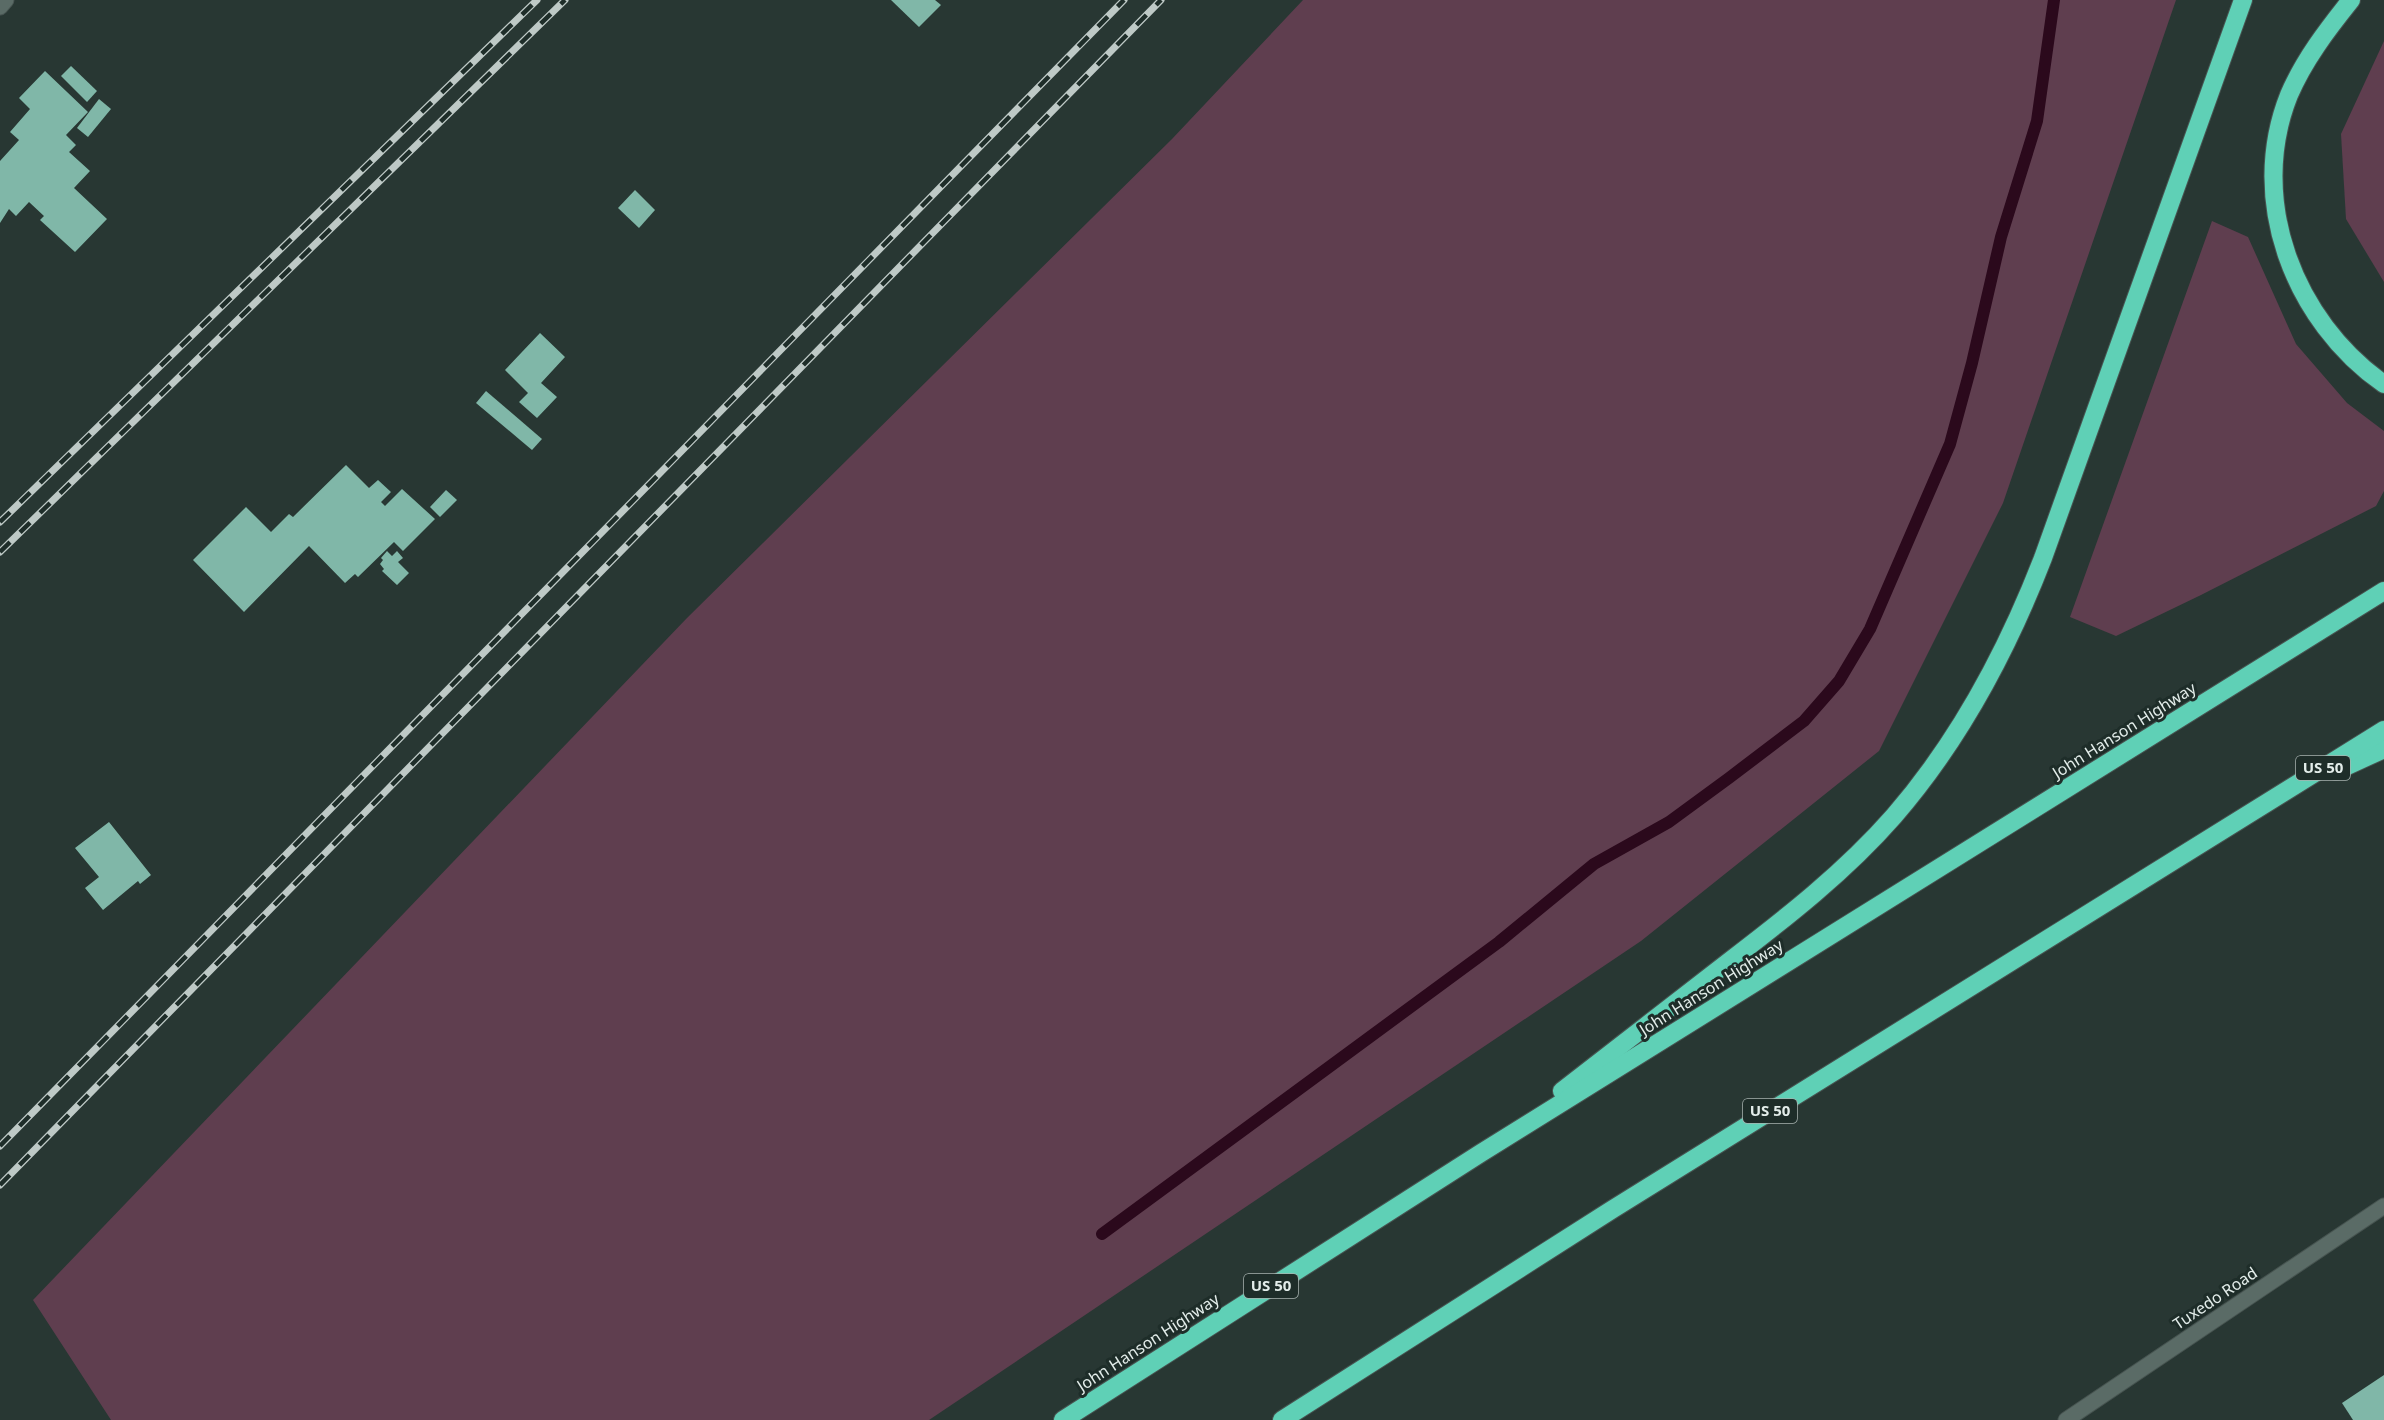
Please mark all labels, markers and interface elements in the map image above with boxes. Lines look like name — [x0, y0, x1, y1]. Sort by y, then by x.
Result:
street label: John Hanson Highway — [2046, 676, 2201, 784]
road number: US 50 — [2296, 756, 2350, 780]
street label: John Hanson Highway — [1633, 933, 1788, 1041]
road number: US 50 — [1743, 1099, 1797, 1123]
street label: Tuxedo Road — [2169, 1262, 2261, 1334]
road number: US 50 — [1244, 1274, 1298, 1298]
street label: John Hanson Highway — [1071, 1287, 1224, 1397]

